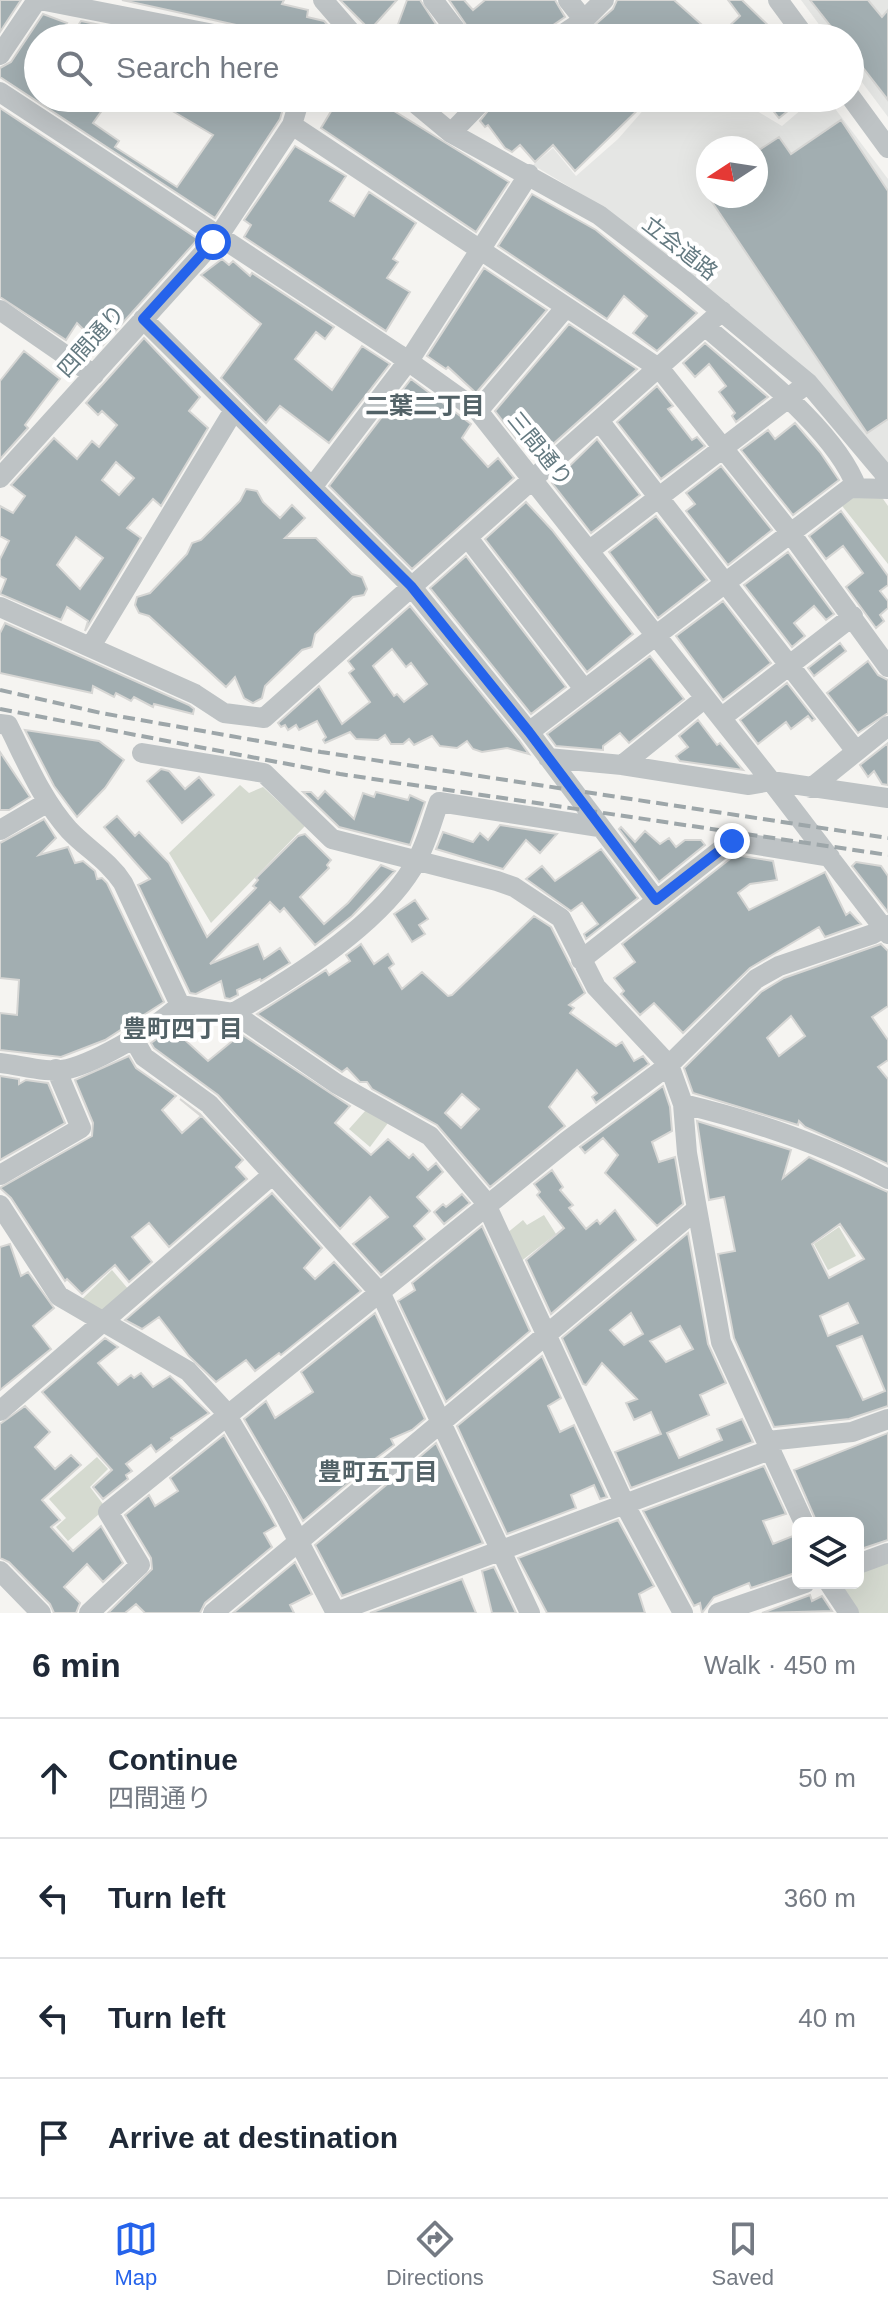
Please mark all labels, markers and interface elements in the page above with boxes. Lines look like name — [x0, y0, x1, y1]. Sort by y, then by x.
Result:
search box — [24, 24, 864, 112]
icon: search — [52, 46, 96, 90]
text: Search here — [116, 51, 279, 84]
north arrow — [696, 136, 768, 208]
street label: 立会道路 — [638, 211, 722, 285]
route start — [195, 224, 231, 260]
street label: 四間通り — [52, 300, 130, 382]
district label: 二葉二丁目 — [365, 392, 485, 419]
street label: 三間通り — [503, 407, 577, 491]
route end — [714, 823, 750, 859]
district label: 豊町四丁目 — [123, 1015, 243, 1042]
district label: 豊町五丁目 — [318, 1458, 438, 1485]
map controls — [792, 1517, 864, 1589]
button: layers — [792, 1517, 864, 1589]
text: 6 min — [32, 1646, 121, 1684]
text: Walk · 450 m — [704, 1650, 856, 1680]
text: Continue — [108, 1743, 238, 1776]
icon: ahead — [32, 1756, 76, 1800]
text: 50 m — [798, 1763, 856, 1793]
text: 四間通り — [108, 1783, 212, 1813]
icon: left — [32, 1876, 76, 1920]
text: Turn left — [108, 1881, 226, 1914]
text: 360 m — [784, 1883, 856, 1913]
icon: left — [32, 1996, 76, 2040]
text: Turn left — [108, 2001, 226, 2034]
text: 40 m — [798, 2003, 856, 2033]
icon: arrive — [32, 2116, 76, 2160]
text: Arrive at destination — [108, 2121, 398, 2154]
tab: Map — [114, 2217, 158, 2291]
tab: Directions — [386, 2217, 484, 2291]
tab: Saved — [712, 2217, 774, 2291]

